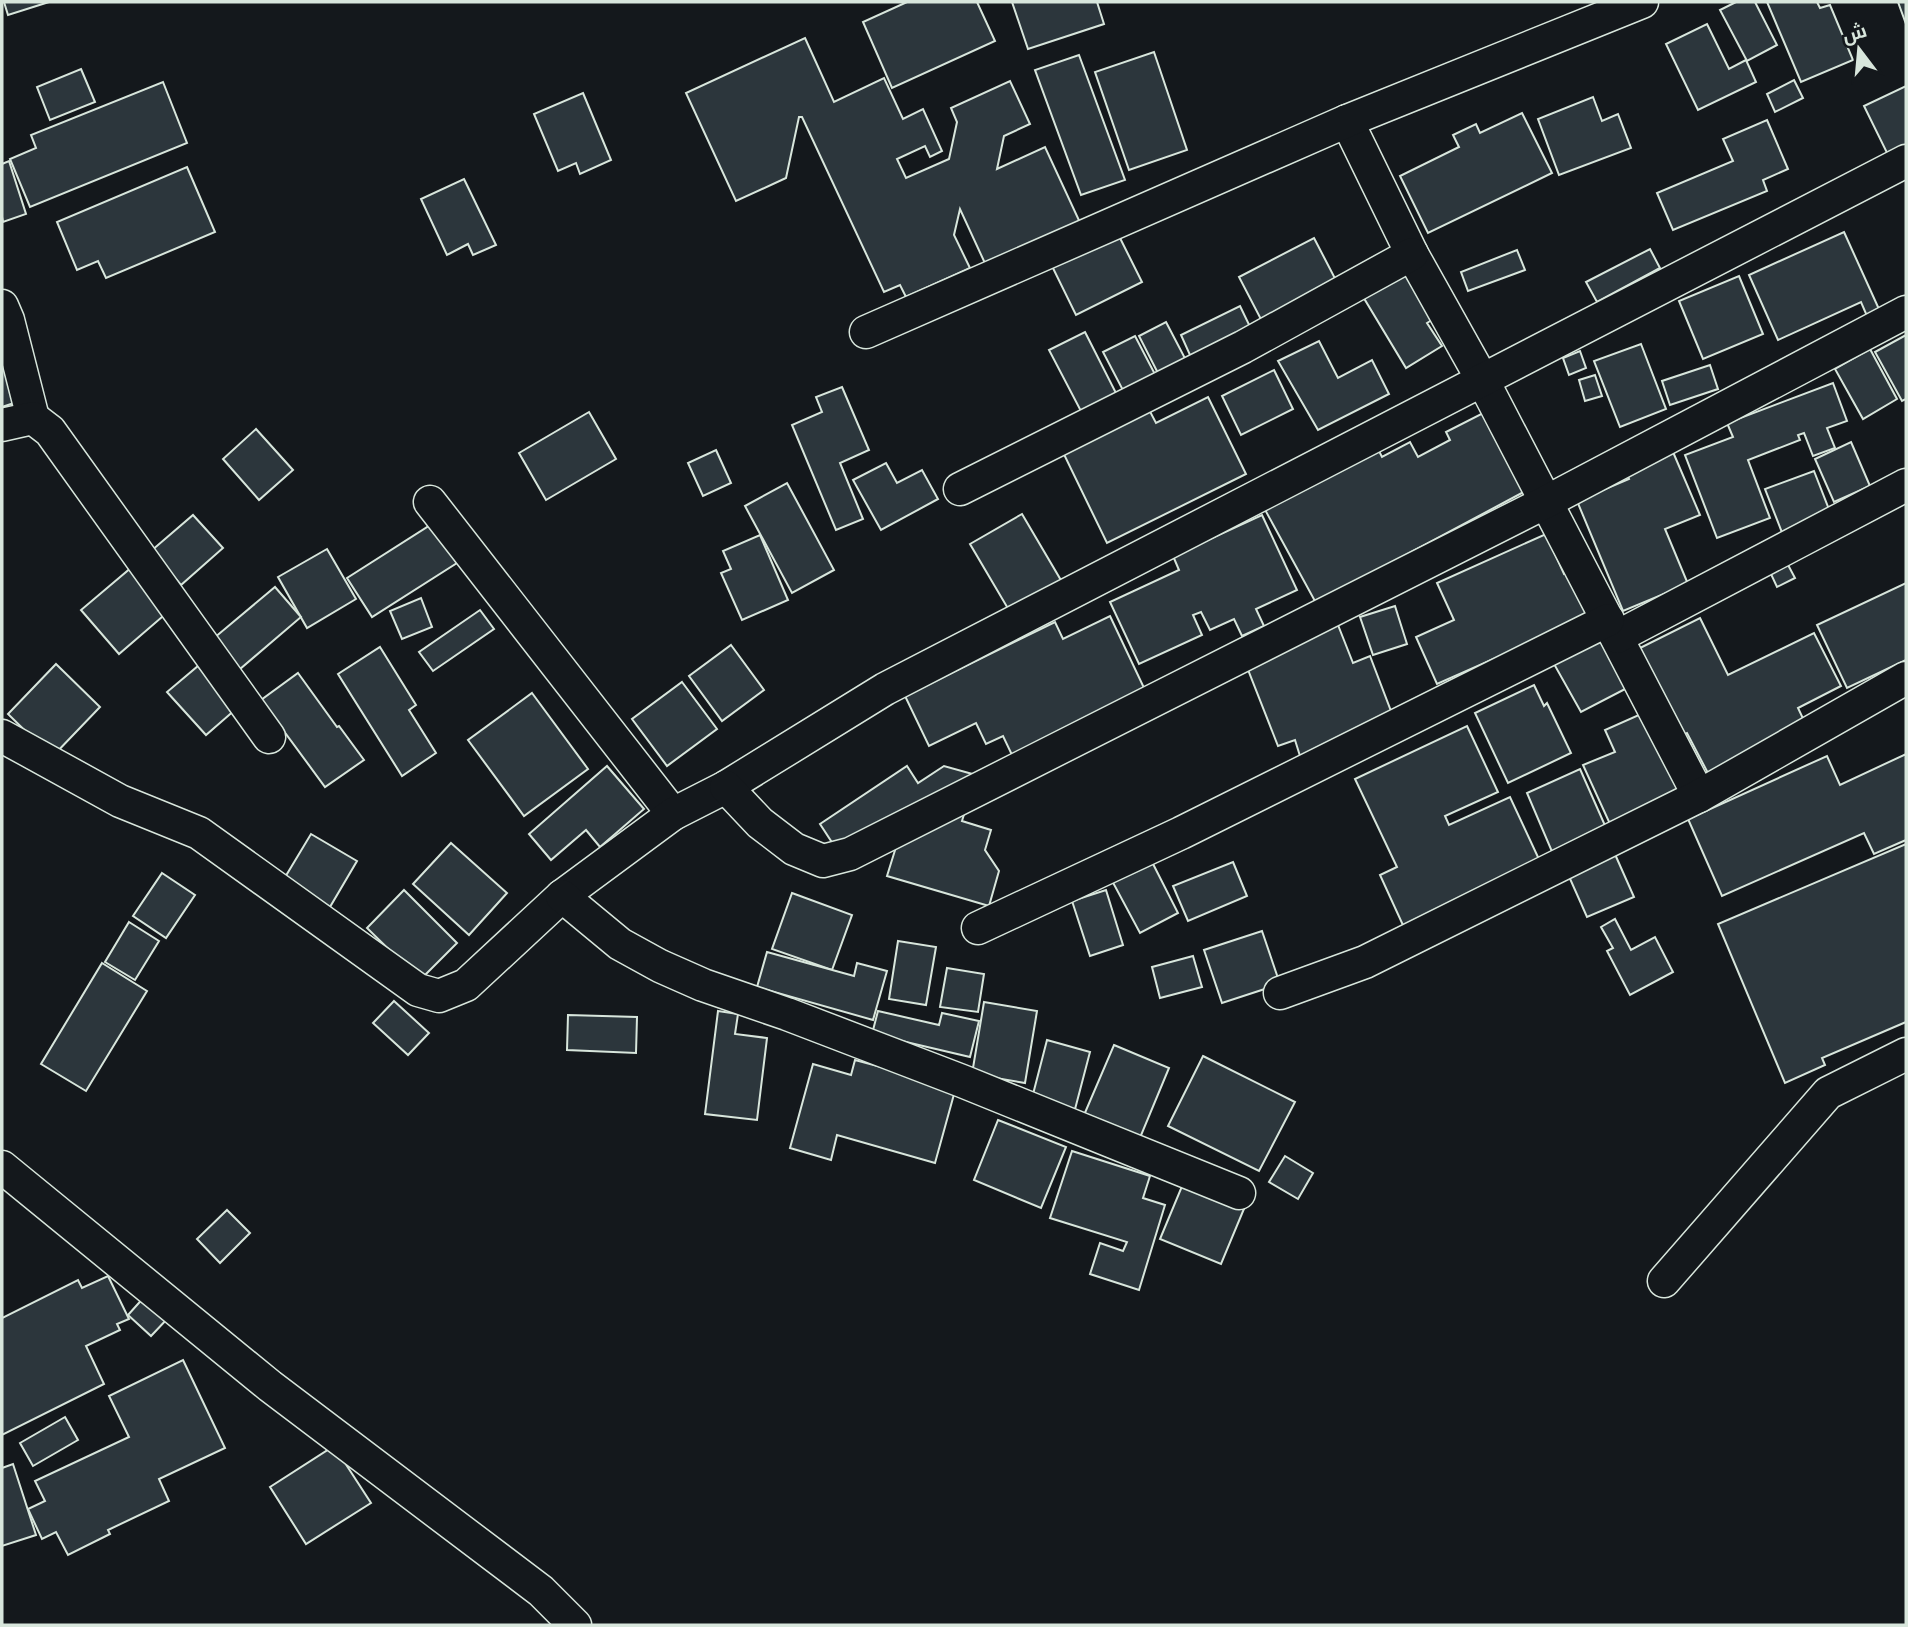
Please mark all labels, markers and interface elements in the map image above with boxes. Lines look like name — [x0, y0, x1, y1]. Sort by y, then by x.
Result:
north arrow — [1824, 14, 1894, 84]
text: ش — [1840, 19, 1869, 48]

